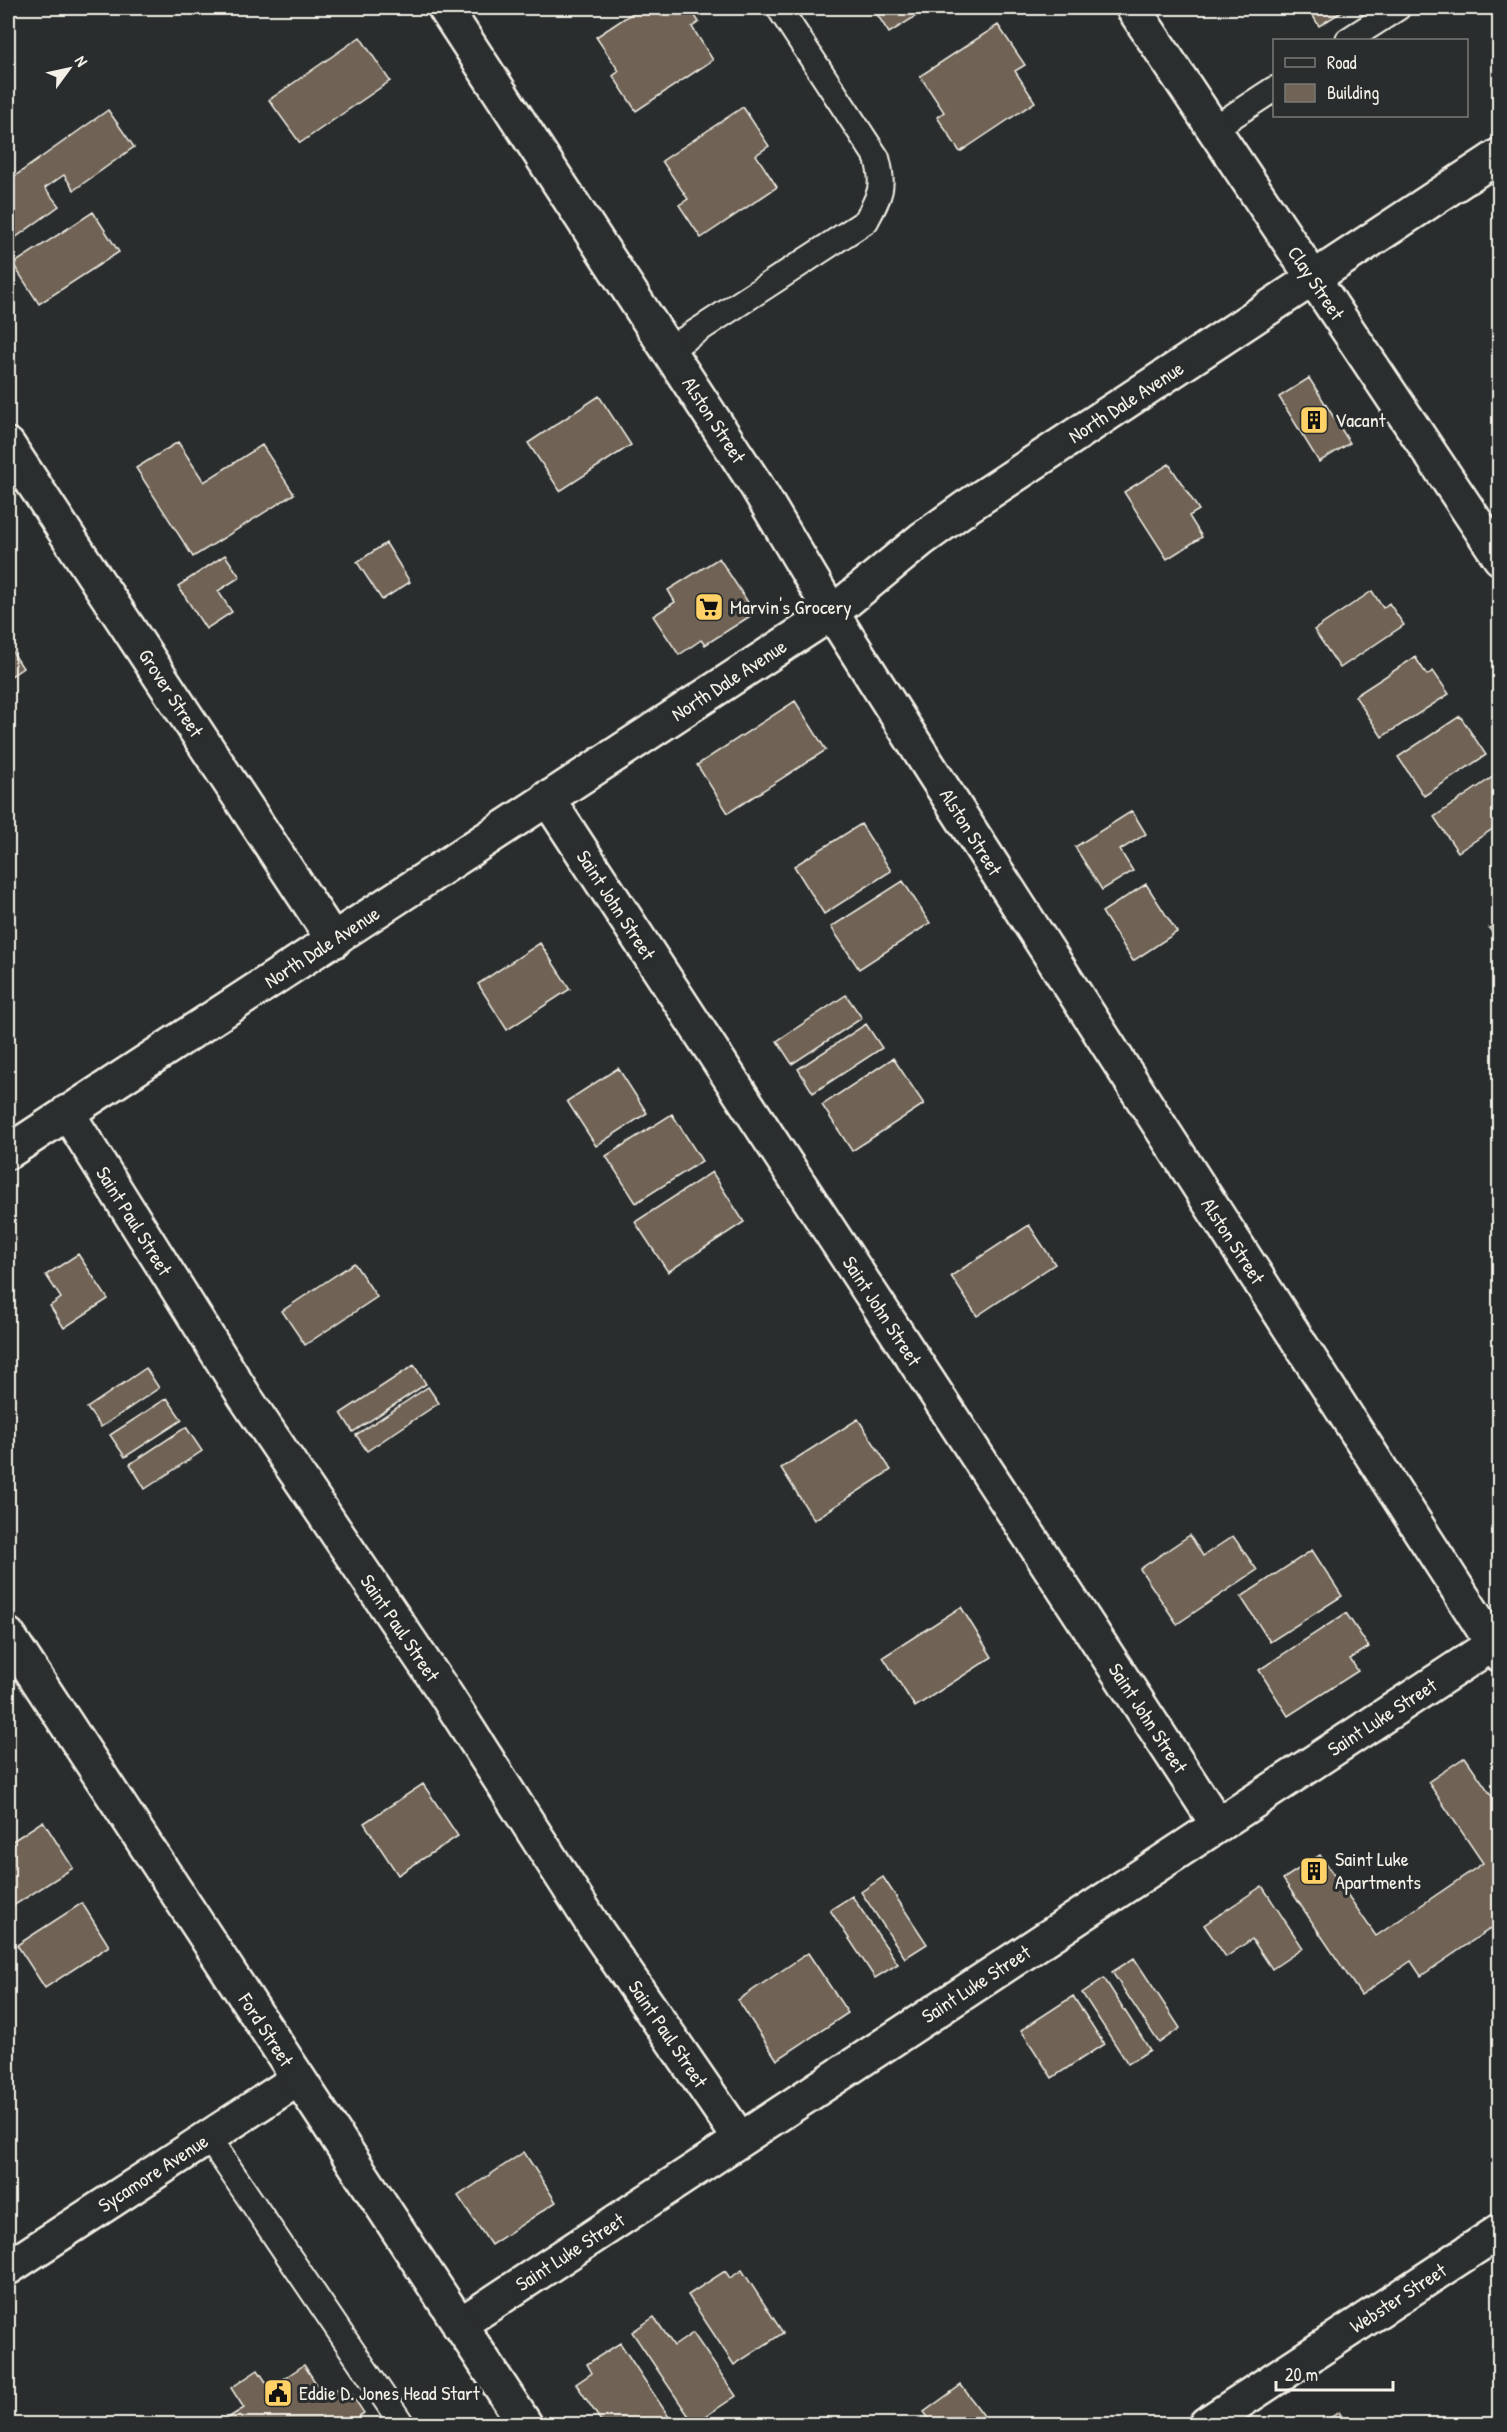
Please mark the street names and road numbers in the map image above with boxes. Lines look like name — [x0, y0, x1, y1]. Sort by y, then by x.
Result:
street label: Clay Street — [1282, 240, 1352, 326]
street label: North Dale Avenue — [1063, 354, 1189, 449]
street label: Alston Street — [676, 371, 753, 469]
street label: North Dale Avenue — [666, 632, 792, 727]
street label: Grover Street — [133, 643, 211, 743]
street label: Alston Street — [934, 783, 1009, 881]
street label: Saint John Street — [571, 844, 663, 966]
street label: North Dale Avenue — [259, 899, 385, 994]
street label: Saint Paul Street — [90, 1161, 179, 1281]
street label: Alston Street — [1195, 1192, 1272, 1290]
street label: Saint John Street — [837, 1250, 929, 1372]
street label: Saint Paul Street — [355, 1569, 447, 1688]
street label: Saint John Street — [1103, 1657, 1195, 1779]
street label: Saint Luke Street — [1322, 1671, 1442, 1762]
street label: Saint Luke Street — [916, 1938, 1036, 2029]
street label: Saint Paul Street — [623, 1975, 715, 2094]
street label: Ford Street — [232, 1987, 301, 2072]
street label: Sycamore Avenue — [93, 2127, 213, 2218]
street label: Saint Luke Street — [510, 2206, 630, 2297]
street label: Webster Street — [1344, 2256, 1452, 2339]

